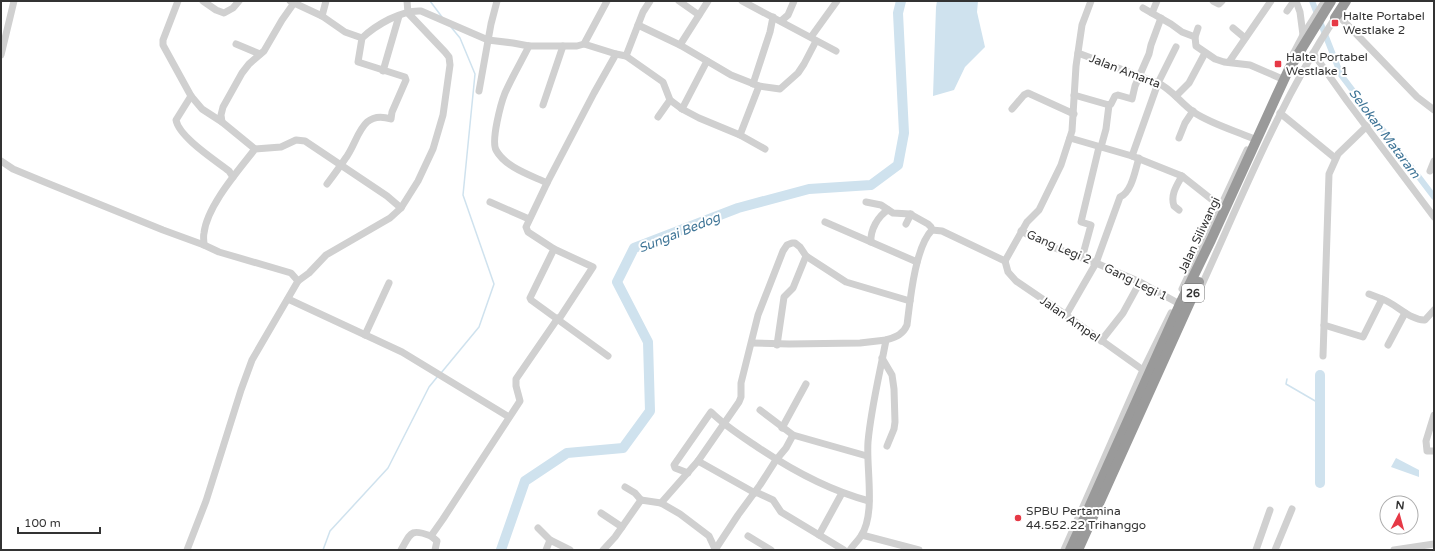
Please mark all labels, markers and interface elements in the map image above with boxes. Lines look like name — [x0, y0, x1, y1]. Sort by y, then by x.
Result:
place label: Halte Portabel Westlake 2 — [1343, 9, 1425, 37]
marker: Halte Portabel Westlake 2 — [1330, 18, 1340, 28]
place label: Halte Portabel Westlake 1 — [1286, 50, 1368, 78]
street label: Jalan Amarta — [1087, 51, 1163, 91]
marker: Halte Portabel Westlake 1 — [1273, 59, 1283, 69]
water label: Selokan Mataram — [1345, 86, 1424, 182]
street label: Jalan Siliwangi — [1175, 195, 1223, 275]
water label: Sungai Bedog — [636, 209, 723, 257]
street label: Gang Legi 2 — [1025, 227, 1093, 267]
street label: Gang Legi 1 — [1102, 261, 1170, 303]
road number: 26 — [1182, 284, 1204, 302]
street label: Jalan Ampel — [1037, 293, 1103, 345]
north arrow — [1379, 495, 1419, 535]
text: N — [1395, 499, 1405, 512]
place label: SPBU Pertamina 44.552.22 Trihanggo — [1026, 504, 1146, 532]
scale bar — [18, 509, 100, 535]
marker: SPBU Pertamina 44.552.22 Trihanggo — [1013, 513, 1023, 523]
text: 100 m — [24, 516, 61, 530]

